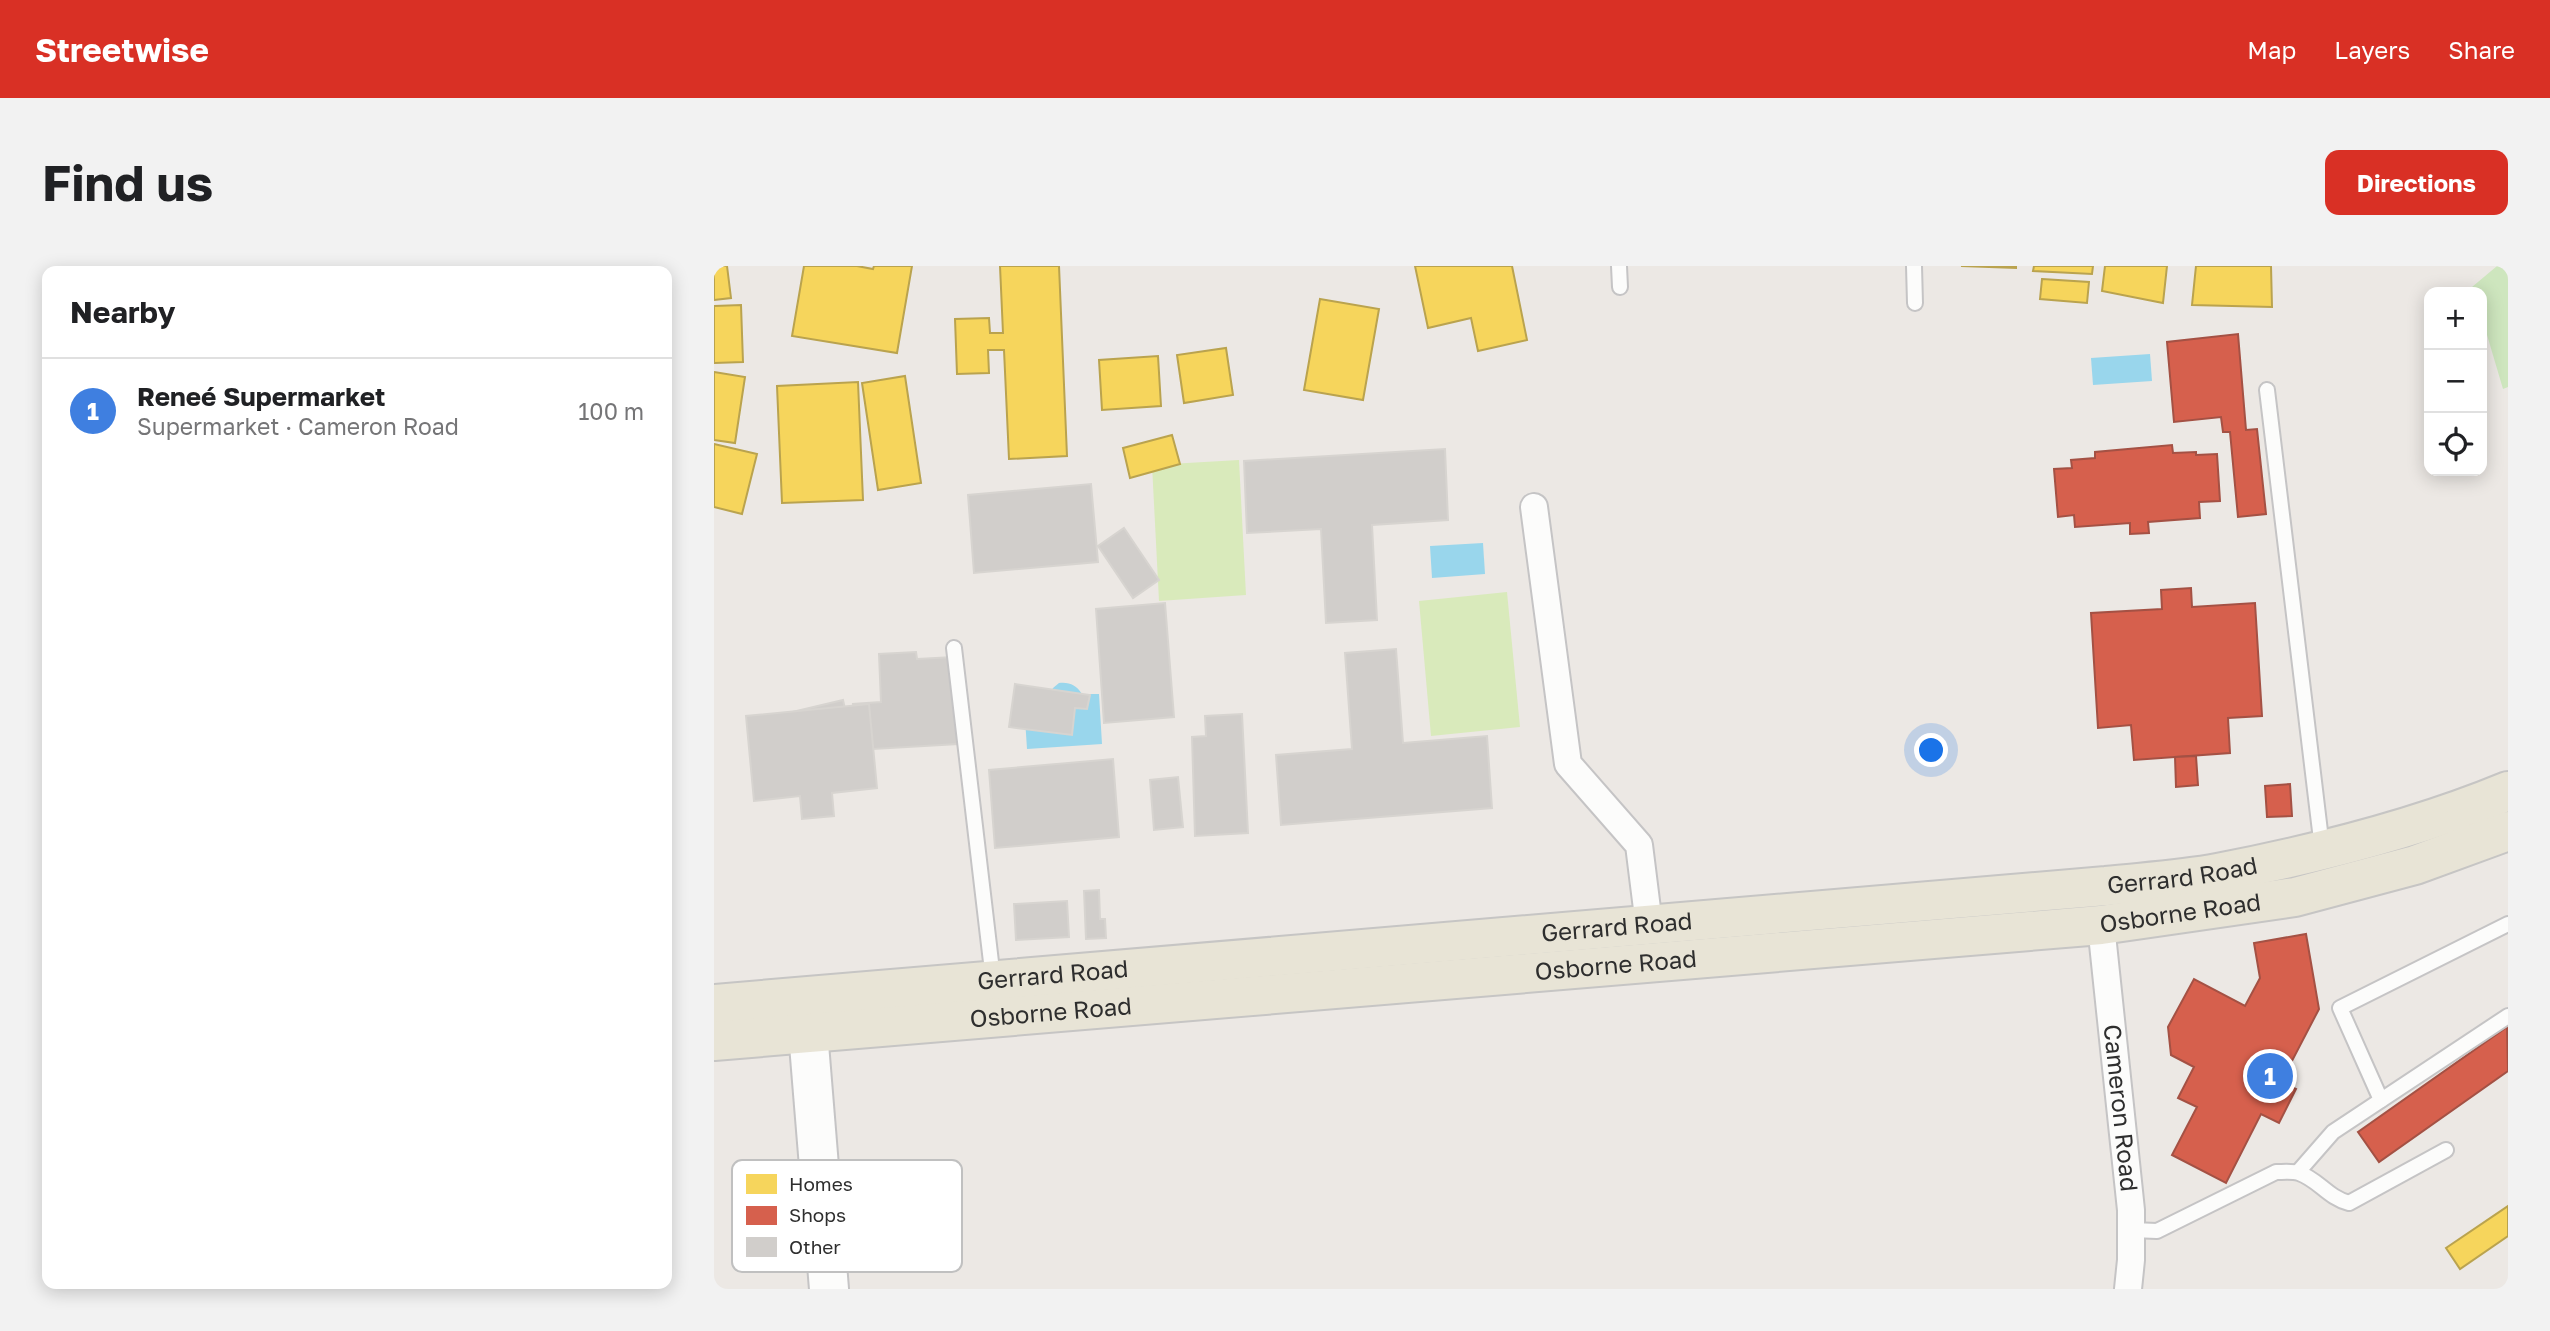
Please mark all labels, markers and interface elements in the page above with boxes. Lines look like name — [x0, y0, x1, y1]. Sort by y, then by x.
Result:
text: Streetwise — [35, 30, 209, 69]
text: Map — [2247, 35, 2296, 64]
text: Layers — [2334, 35, 2410, 64]
text: Share — [2448, 35, 2515, 64]
button: Directions — [2325, 150, 2508, 215]
text: Find us — [42, 153, 213, 212]
map controls — [2424, 287, 2487, 476]
button: + — [2424, 287, 2487, 350]
text: Nearby — [70, 294, 175, 330]
button: − — [2424, 350, 2487, 413]
text: Reneé Supermarket — [137, 381, 385, 412]
text: 1 — [87, 397, 99, 425]
text: 100 m — [578, 397, 644, 425]
text: Supermarket · Cameron Road — [137, 412, 459, 440]
button: locate — [2424, 413, 2487, 476]
your location — [1914, 733, 1948, 767]
street label: Gerrard Road — [2106, 849, 2260, 899]
street label: Osborne Road — [2098, 886, 2263, 938]
street label: Gerrard Road — [1540, 905, 1693, 947]
street label: Osborne Road — [1534, 943, 1698, 985]
street label: Gerrard Road — [976, 953, 1129, 995]
street label: Osborne Road — [968, 990, 1133, 1033]
street label: Cameron Road — [2099, 1023, 2145, 1193]
pin: 1 — [2247, 1050, 2293, 1102]
legend — [732, 1160, 962, 1272]
text: Homes — [789, 1172, 853, 1195]
text: Shops — [789, 1203, 846, 1226]
text: Other — [789, 1235, 841, 1258]

